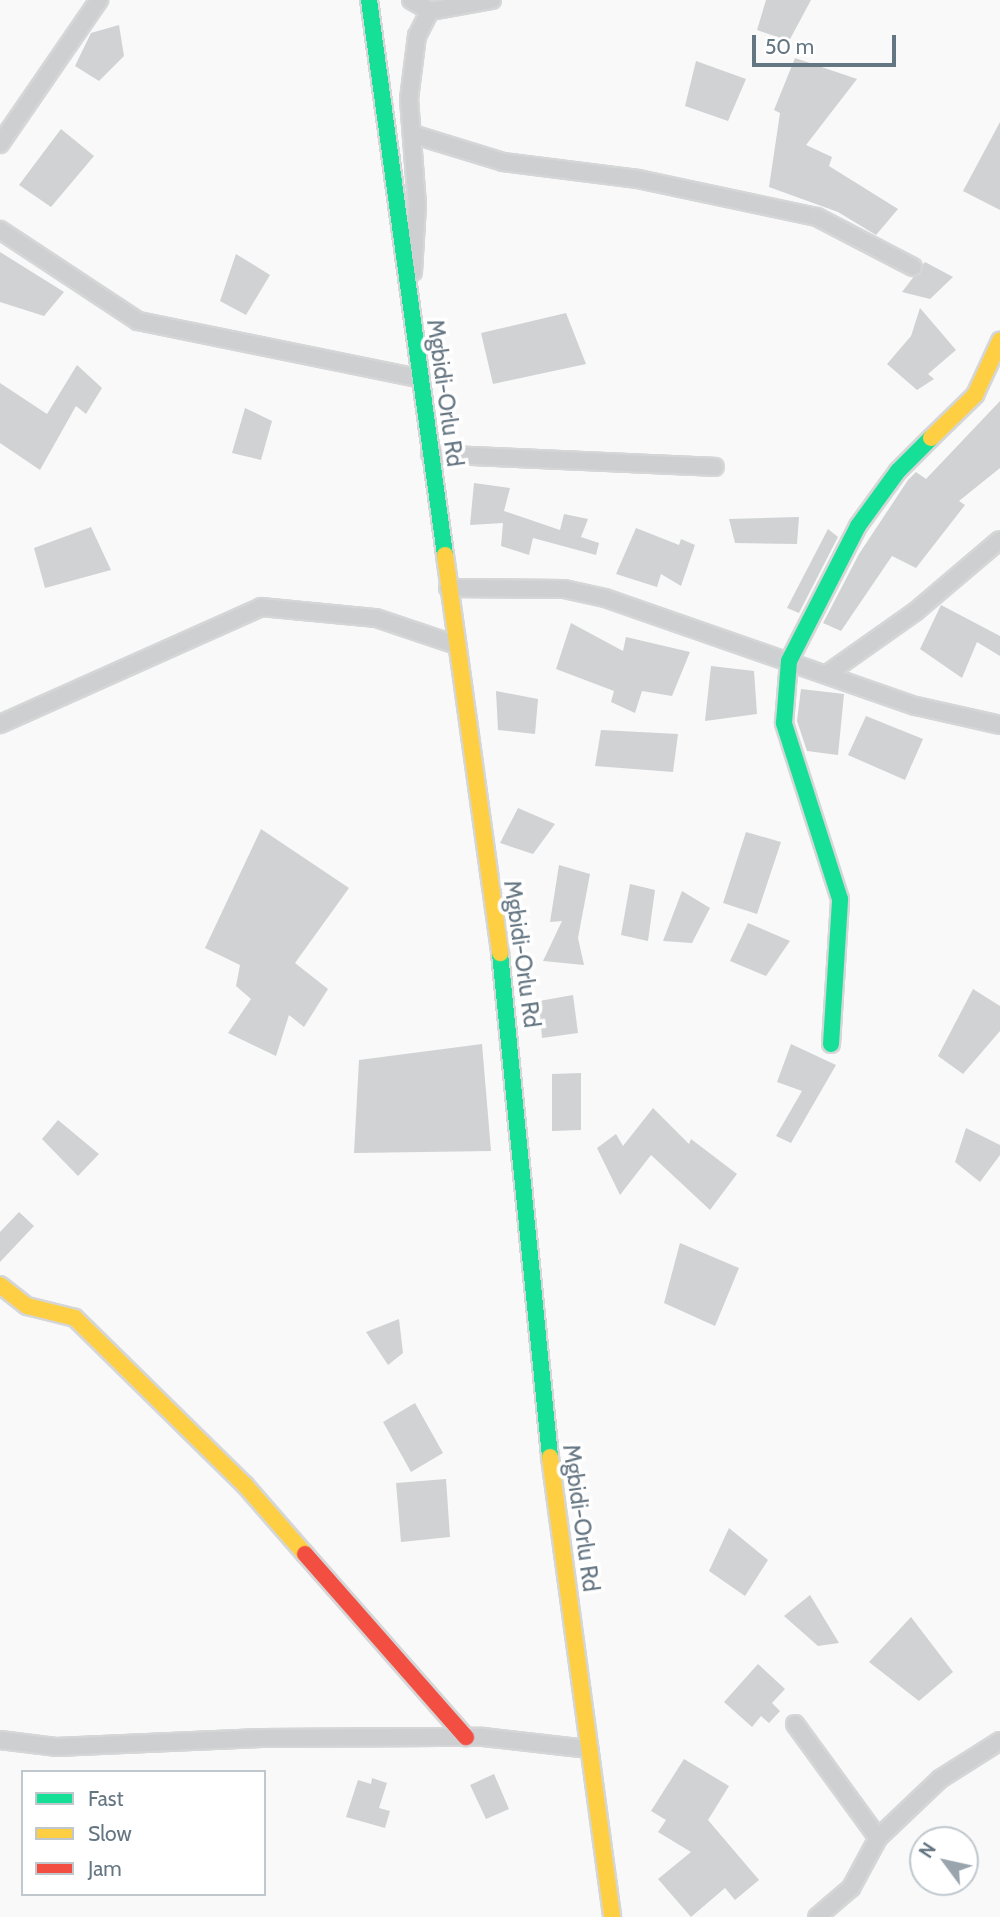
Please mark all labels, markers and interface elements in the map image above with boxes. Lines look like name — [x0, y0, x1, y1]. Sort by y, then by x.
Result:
scale bar — [755, 21, 898, 65]
text: 50 m — [765, 34, 814, 59]
street label: Mgbidi-Orlu Rd — [421, 318, 469, 468]
street label: Mgbidi-Orlu Rd — [498, 879, 546, 1029]
street label: Mgbidi-Orlu Rd — [557, 1443, 605, 1593]
legend — [21, 1770, 266, 1896]
text: Fast — [88, 1786, 124, 1811]
text: Slow — [88, 1821, 132, 1846]
north arrow — [909, 1826, 979, 1896]
text: N — [914, 1838, 941, 1862]
text: Jam — [88, 1856, 122, 1881]

